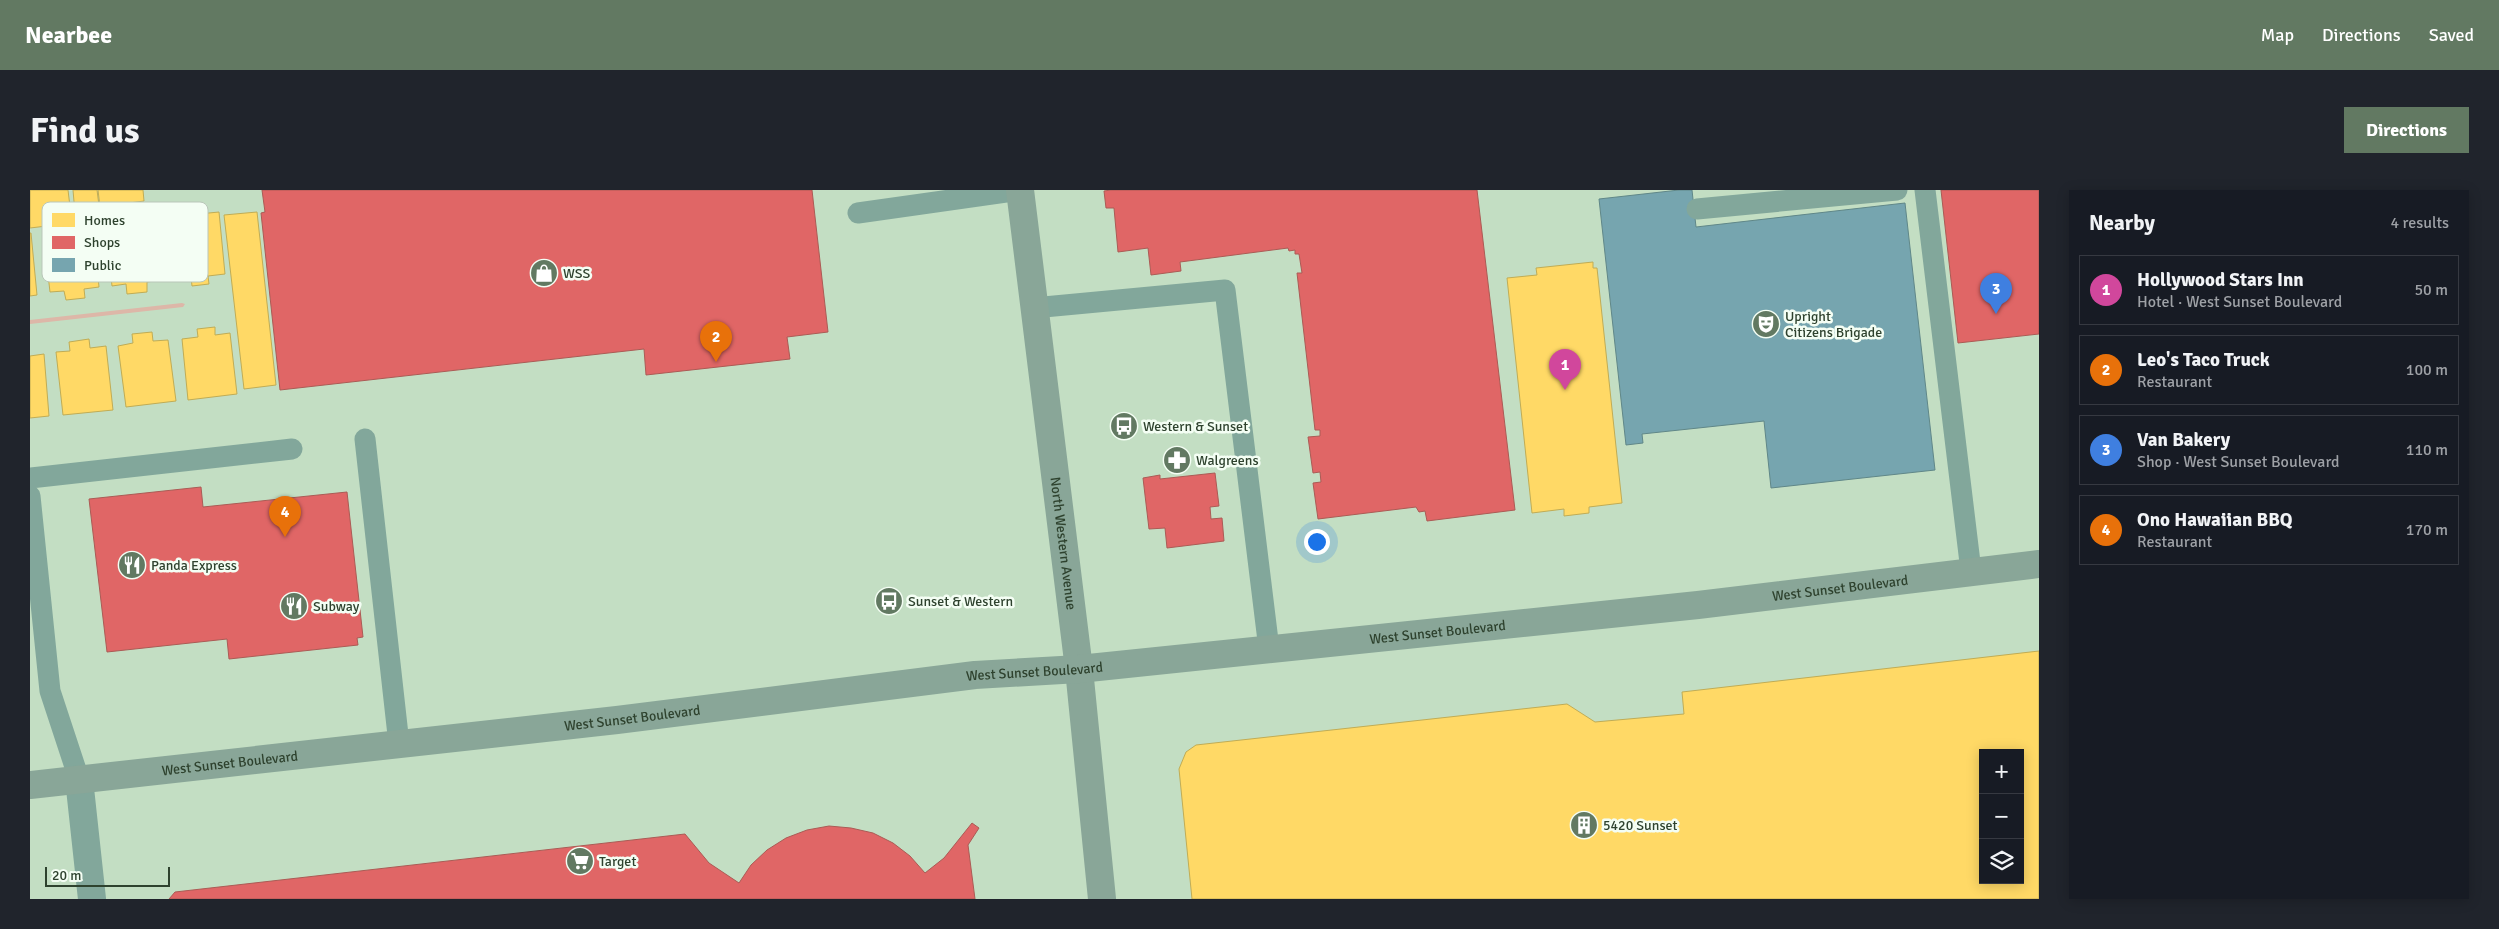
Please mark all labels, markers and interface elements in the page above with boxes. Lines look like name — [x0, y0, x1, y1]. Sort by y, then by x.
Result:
text: Nearbee — [25, 20, 112, 50]
text: Map — [2261, 24, 2294, 46]
text: Directions — [2322, 24, 2401, 46]
text: Saved — [2429, 24, 2474, 46]
button: Directions — [2344, 107, 2469, 153]
text: Find us — [30, 109, 140, 152]
legend — [42, 202, 208, 282]
text: Nearby — [2089, 210, 2155, 236]
text: Homes — [84, 212, 125, 229]
text: 4 results — [2390, 213, 2449, 233]
text: Shops — [84, 234, 120, 251]
text: Public — [84, 257, 122, 274]
shop icon: WSS — [529, 258, 559, 288]
place label: WSS — [563, 265, 590, 282]
text: Hollywood Stars Inn — [2137, 268, 2304, 292]
pin: 3 — [1980, 273, 2012, 314]
text: 1 — [2102, 280, 2110, 300]
text: 50 m — [2414, 280, 2448, 300]
text: Hotel · West Sunset Boulevard — [2137, 292, 2342, 312]
place label: Upright Citizens Brigade — [1785, 308, 1882, 341]
theatre icon: Upright Citizens Brigade — [1751, 309, 1781, 339]
pin: 2 — [700, 321, 732, 362]
text: Leo's Taco Truck — [2137, 348, 2270, 372]
pin: 1 — [1549, 349, 1581, 390]
text: 2 — [2102, 360, 2110, 380]
text: 100 m — [2406, 360, 2448, 380]
text: Restaurant — [2137, 372, 2212, 392]
bus stop icon: Western & Sunset — [1109, 411, 1139, 441]
place label: Western & Sunset — [1143, 418, 1248, 435]
text: Van Bakery — [2137, 428, 2230, 452]
text: 3 — [2102, 440, 2110, 460]
text: 110 m — [2406, 440, 2448, 460]
pharmacy icon: Walgreens — [1162, 445, 1192, 475]
place label: Walgreens — [1196, 452, 1259, 469]
text: Shop · West Sunset Boulevard — [2137, 452, 2340, 472]
street label: North Western Avenue — [1047, 476, 1080, 611]
pin: 4 — [269, 496, 301, 537]
text: Ono Hawaiian BBQ — [2137, 508, 2292, 532]
text: 4 — [2102, 520, 2110, 540]
text: 170 m — [2406, 520, 2448, 540]
your location — [1304, 529, 1330, 555]
text: Restaurant — [2137, 532, 2212, 552]
restaurant icon: Panda Express — [117, 550, 147, 580]
place label: Panda Express — [151, 557, 237, 574]
street label: West Sunset Boulevard — [1771, 571, 1909, 605]
bus stop icon: Sunset & Western — [874, 586, 904, 616]
restaurant icon: Subway — [279, 591, 309, 621]
place label: Sunset & Western — [908, 593, 1013, 610]
place label: Subway — [313, 598, 360, 615]
street label: West Sunset Boulevard — [1369, 616, 1506, 647]
street label: West Sunset Boulevard — [965, 658, 1104, 685]
street label: West Sunset Boulevard — [563, 701, 701, 734]
street label: West Sunset Boulevard — [161, 747, 299, 779]
map controls — [1979, 749, 2024, 884]
button: + — [1979, 749, 2024, 794]
button: − — [1979, 794, 2024, 839]
building icon: 5420 Sunset — [1569, 810, 1599, 840]
place label: 5420 Sunset — [1603, 817, 1678, 834]
button: layers — [1979, 839, 2024, 884]
supermarket icon: Target — [565, 846, 595, 876]
place label: Target — [599, 853, 636, 870]
scale bar — [45, 864, 170, 887]
text: 20 m — [52, 867, 81, 884]

